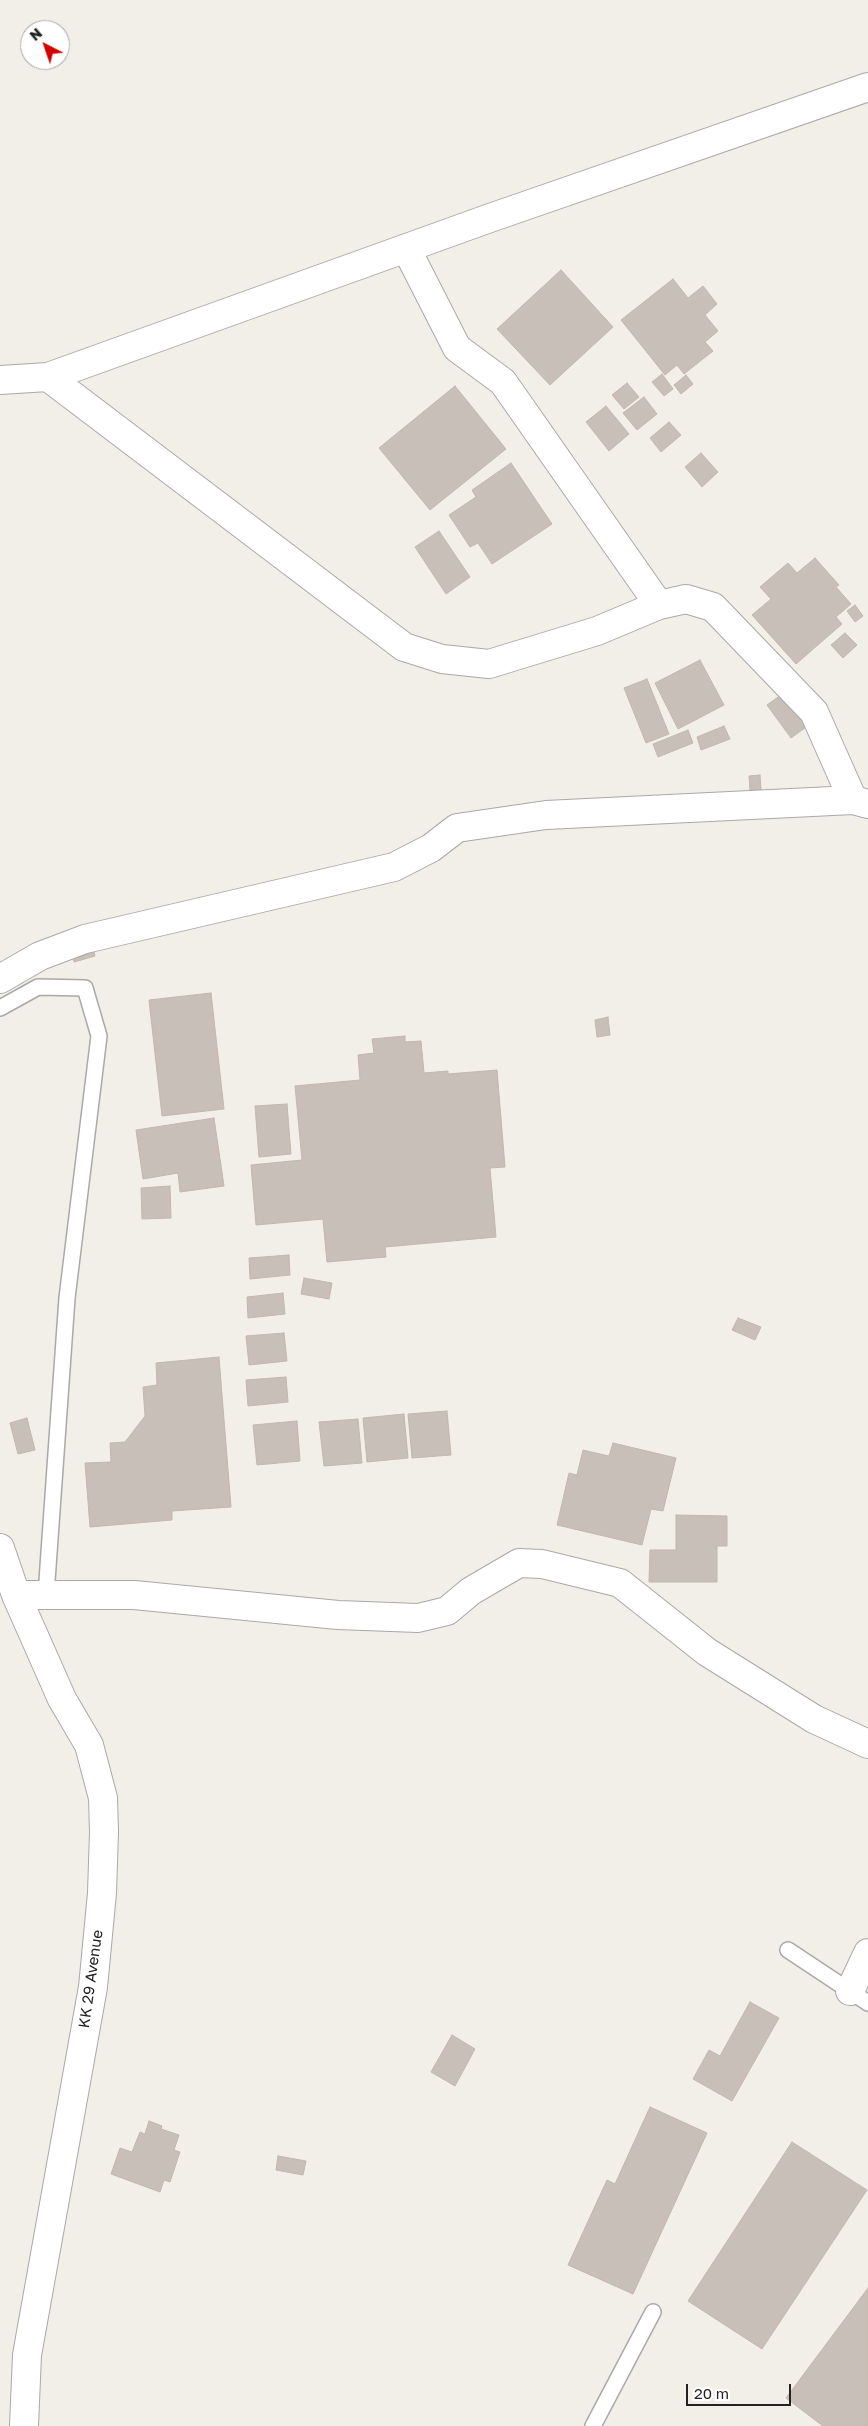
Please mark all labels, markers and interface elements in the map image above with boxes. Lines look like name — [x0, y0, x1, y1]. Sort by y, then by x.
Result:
north arrow — [20, 20, 70, 70]
text: N — [26, 24, 45, 44]
street label: KK 29 Avenue — [75, 1929, 107, 2029]
scale bar — [688, 2374, 793, 2406]
text: 20 m — [694, 2384, 729, 2402]

